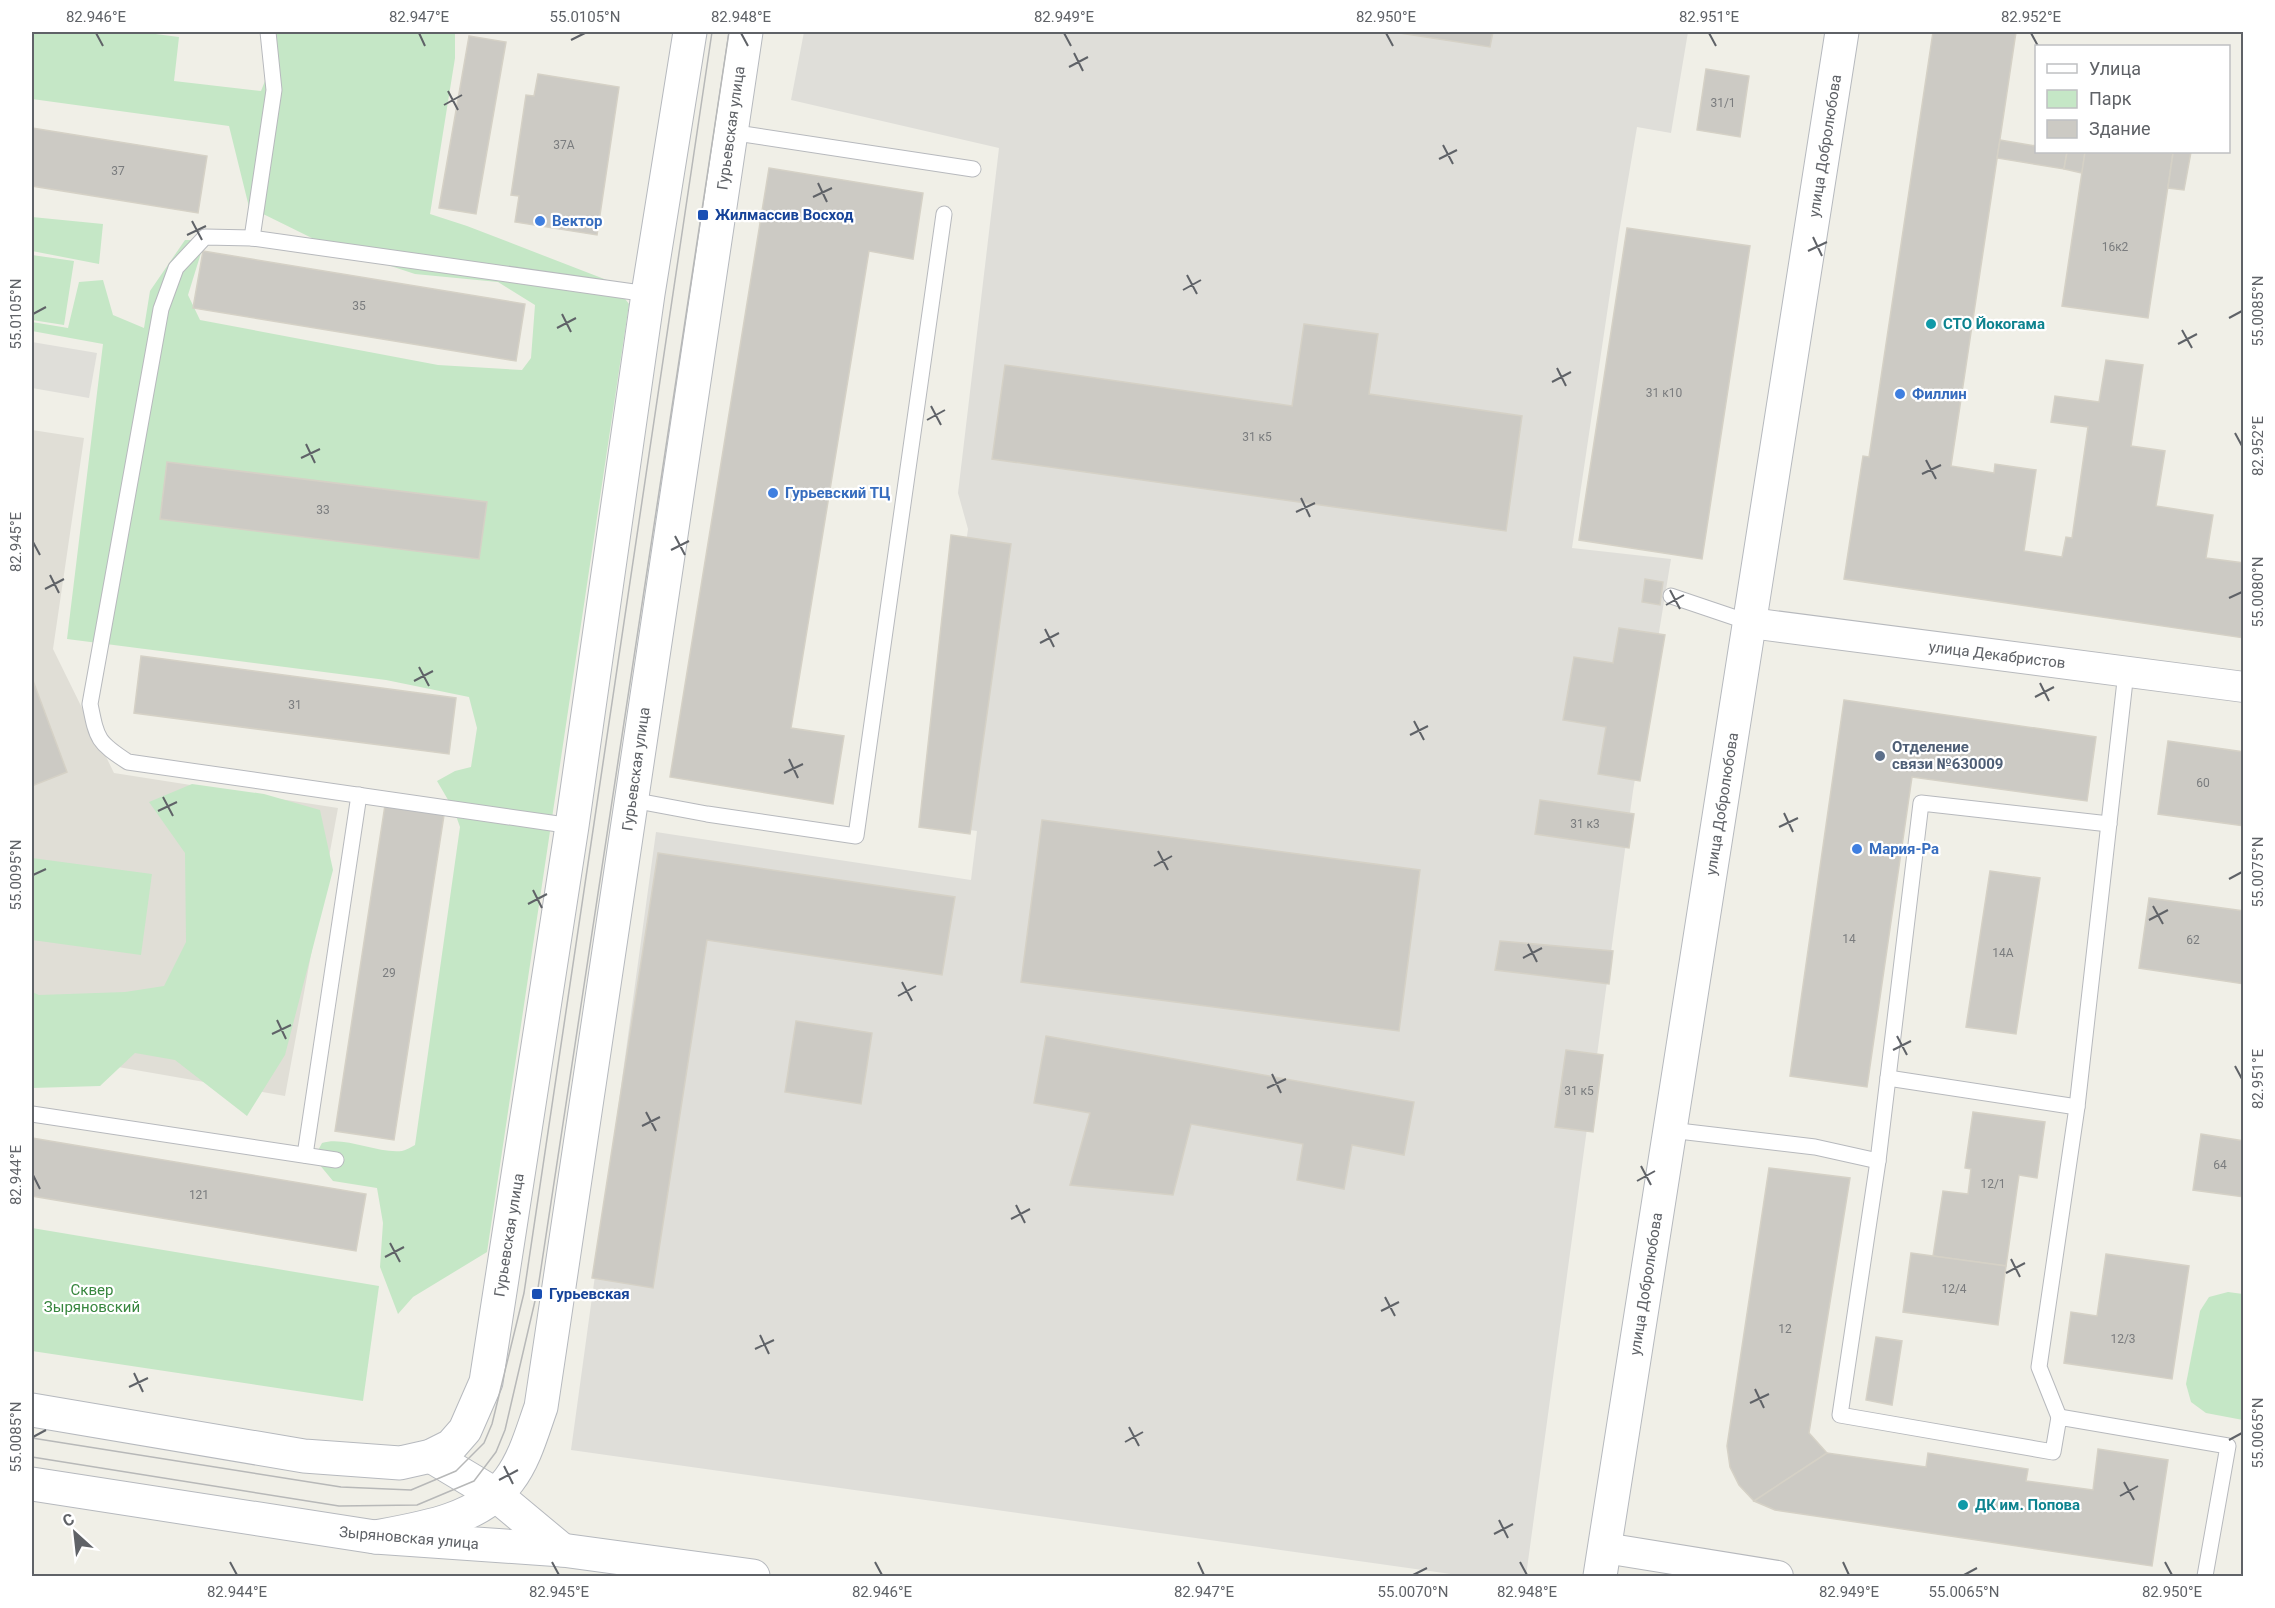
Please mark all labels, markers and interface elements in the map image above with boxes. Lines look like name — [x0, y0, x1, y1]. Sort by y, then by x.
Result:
text: 82.946°E — [66, 8, 127, 26]
text: 82.947°E — [389, 8, 450, 26]
text: 55.0105°N — [550, 8, 620, 26]
text: 82.948°E — [711, 8, 772, 26]
text: 82.949°E — [1034, 8, 1095, 26]
text: 82.950°E — [1356, 8, 1417, 26]
text: 82.951°E — [1679, 8, 1740, 26]
text: 82.952°E — [2001, 8, 2062, 26]
legend — [2035, 45, 2230, 153]
text: Улица — [2089, 58, 2141, 79]
street label: Гурьевская улица — [713, 65, 749, 191]
street label: улица Добролюбова — [1805, 73, 1845, 219]
text: Парк — [2089, 88, 2132, 109]
house number: 31/1 — [1710, 96, 1736, 110]
text: Здание — [2089, 118, 2151, 139]
house number: 37А — [553, 138, 575, 152]
house number: 37 — [111, 164, 125, 178]
place label: Жилмассив Восход — [715, 206, 854, 224]
marker: Жилмассив Восход — [696, 208, 710, 222]
place label: Вектор — [552, 212, 602, 230]
marker: Вектор — [533, 214, 547, 228]
house number: 16к2 — [2102, 240, 2129, 254]
text: 55.0085°N — [2249, 276, 2267, 346]
text: 55.0105°N — [7, 279, 25, 349]
house number: 35 — [352, 299, 366, 313]
place label: СТО Йокогама — [1943, 315, 2045, 333]
marker: СТО Йокогама — [1924, 317, 1938, 331]
place label: Филлин — [1912, 385, 1967, 403]
house number: 31 к10 — [1646, 386, 1682, 400]
marker: Филлин — [1893, 387, 1907, 401]
text: 82.952°E — [2249, 415, 2267, 476]
house number: 31 к5 — [1242, 430, 1272, 444]
place label: Гурьевский ТЦ — [785, 484, 890, 502]
marker: Гурьевский ТЦ — [766, 486, 780, 500]
house number: 33 — [316, 503, 330, 517]
text: 82.945°E — [7, 511, 25, 572]
text: 55.0080°N — [2249, 557, 2267, 627]
street label: улица Декабристов — [1928, 638, 2066, 672]
house number: 31 — [288, 698, 302, 712]
street label: Гурьевская улица — [618, 706, 654, 832]
street label: улица Добролюбова — [1702, 731, 1742, 877]
place label: Отделение связи №630009 — [1892, 738, 2003, 773]
marker: Отделение связи №630009 — [1873, 749, 1887, 763]
house number: 60 — [2196, 776, 2210, 790]
house number: 31 к3 — [1570, 817, 1600, 831]
text: 55.0075°N — [2249, 837, 2267, 907]
text: 55.0095°N — [7, 840, 25, 910]
place label: Мария-Ра — [1869, 840, 1939, 858]
marker: Мария-Ра — [1850, 842, 1864, 856]
house number: 14 — [1842, 932, 1856, 946]
house number: 62 — [2186, 933, 2200, 947]
house number: 14А — [1992, 946, 2014, 960]
house number: 29 — [382, 966, 396, 980]
text: 82.951°E — [2249, 1048, 2267, 1109]
house number: 31 к5 — [1564, 1084, 1594, 1098]
text: 82.944°E — [7, 1144, 25, 1205]
house number: 64 — [2213, 1158, 2227, 1172]
street label: Гурьевская улица — [490, 1172, 528, 1298]
house number: 12/1 — [1980, 1177, 2006, 1191]
house number: 121 — [189, 1188, 209, 1202]
street label: улица Добролюбова — [1626, 1211, 1666, 1357]
park label: Cквер Зыряновский — [44, 1281, 140, 1316]
house number: 12/4 — [1941, 1282, 1967, 1296]
place label: Гурьевская — [549, 1285, 630, 1303]
marker: Гурьевская — [530, 1287, 544, 1301]
house number: 12 — [1778, 1322, 1792, 1336]
house number: 12/3 — [2110, 1332, 2136, 1346]
text: 55.0065°N — [2249, 1398, 2267, 1468]
text: 55.0085°N — [7, 1402, 25, 1472]
place label: ДК им. Попова — [1975, 1496, 2080, 1514]
marker: ДК им. Попова — [1956, 1498, 1970, 1512]
north arrow — [45, 1503, 105, 1563]
text: С — [59, 1509, 77, 1531]
street label: Зыряновская улица — [338, 1523, 480, 1553]
text: 82.944°E — [207, 1583, 268, 1601]
text: 82.945°E — [529, 1583, 590, 1601]
text: 82.946°E — [852, 1583, 913, 1601]
text: 82.947°E — [1174, 1583, 1235, 1601]
text: 55.0070°N — [1378, 1583, 1448, 1601]
text: 82.948°E — [1497, 1583, 1558, 1601]
text: 82.949°E — [1819, 1583, 1880, 1601]
text: 55.0065°N — [1929, 1583, 1999, 1601]
text: 82.950°E — [2142, 1583, 2203, 1601]

